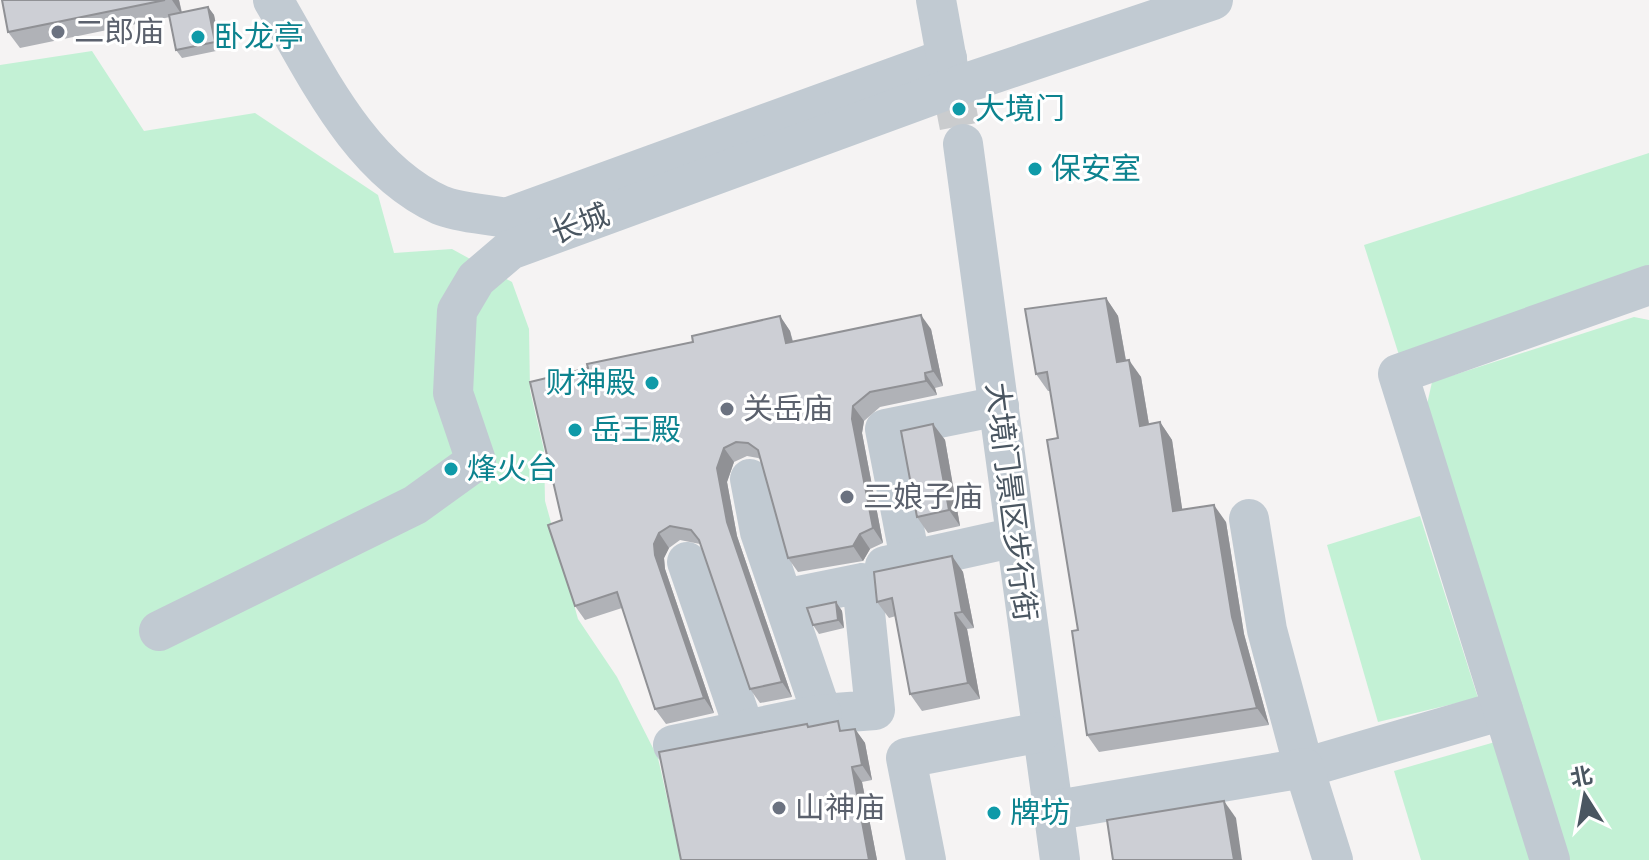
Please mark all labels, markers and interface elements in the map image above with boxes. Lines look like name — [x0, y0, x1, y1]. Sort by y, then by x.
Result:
place label: 二郎庙 — [74, 14, 164, 50]
place label: 卧龙亭 — [214, 19, 304, 55]
marker: 二郎庙 — [49, 23, 67, 41]
marker: 卧龙亭 — [189, 28, 207, 46]
place label: 大境门 — [975, 91, 1065, 127]
marker: 大境门 — [950, 100, 968, 118]
place label: 保安室 — [1051, 151, 1141, 187]
marker: 保安室 — [1026, 160, 1044, 178]
street label: 长城 — [546, 196, 614, 252]
place label: 财神殿 — [546, 365, 636, 401]
marker: 财神殿 — [643, 374, 661, 392]
street label: 大境门景区步行街 — [979, 381, 1043, 623]
place label: 关岳庙 — [743, 391, 833, 427]
marker: 关岳庙 — [718, 400, 736, 418]
place label: 岳王殿 — [591, 412, 681, 448]
marker: 岳王殿 — [566, 421, 584, 439]
place label: 烽火台 — [467, 451, 557, 487]
marker: 烽火台 — [442, 460, 460, 478]
place label: 三娘子庙 — [863, 479, 983, 515]
marker: 三娘子庙 — [838, 488, 856, 506]
north arrow — [1545, 756, 1625, 836]
text: 北 — [1568, 762, 1595, 792]
place label: 山神庙 — [795, 790, 885, 826]
place label: 牌坊 — [1010, 795, 1070, 831]
marker: 山神庙 — [770, 799, 788, 817]
marker: 牌坊 — [985, 804, 1003, 822]

